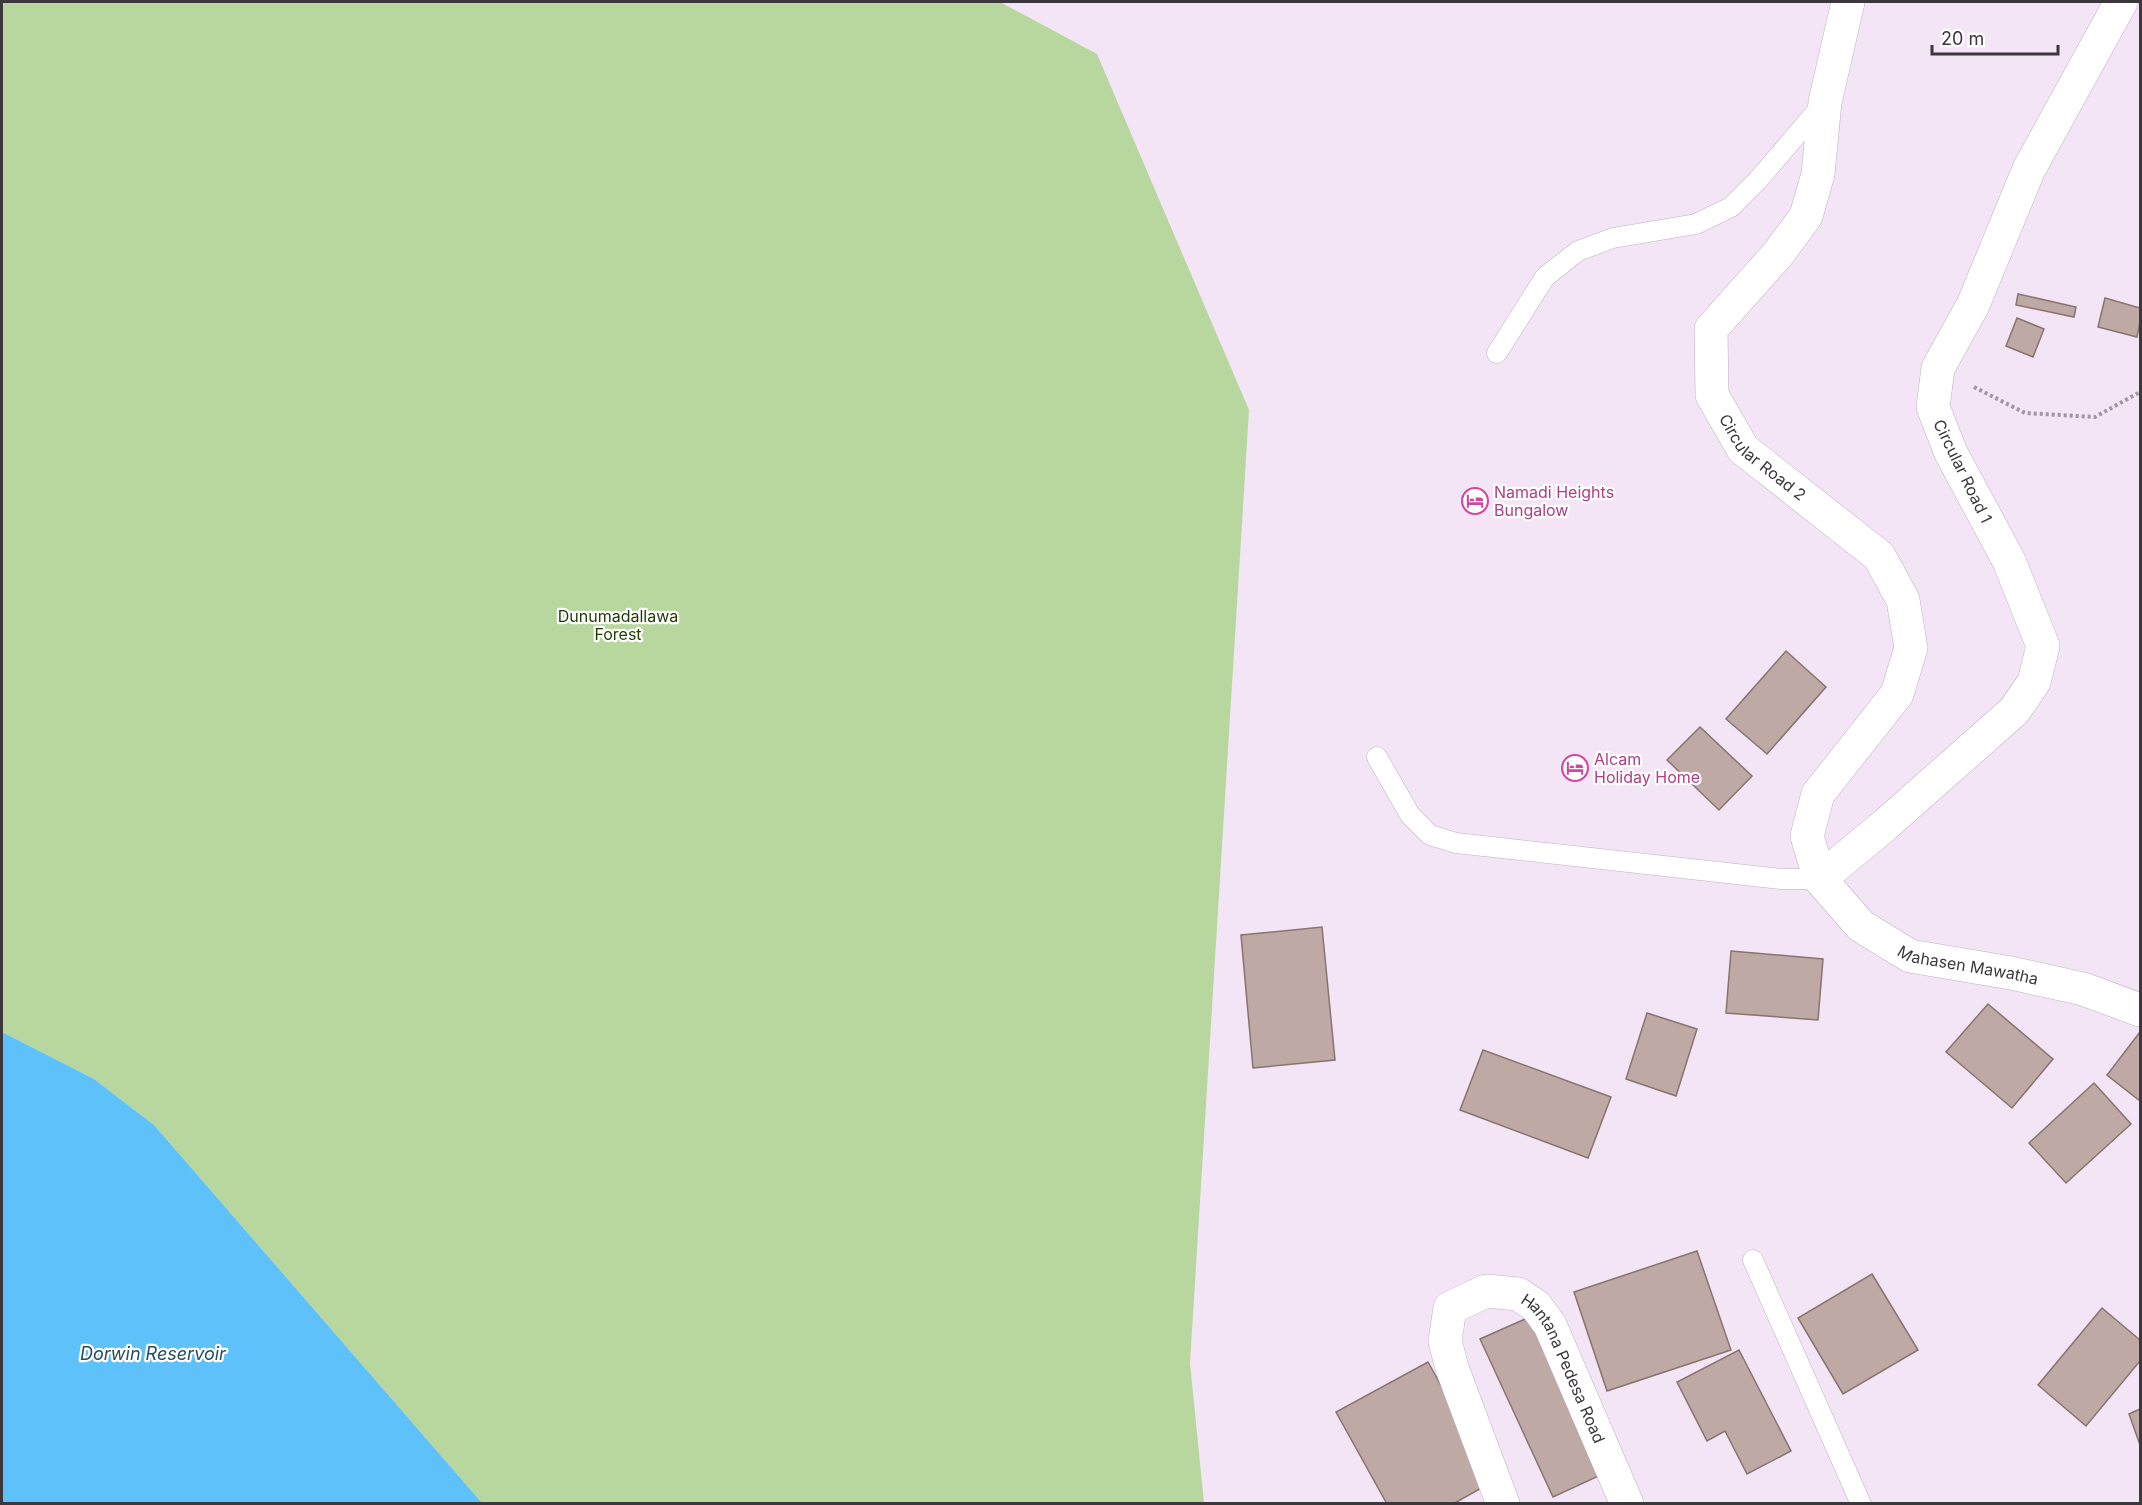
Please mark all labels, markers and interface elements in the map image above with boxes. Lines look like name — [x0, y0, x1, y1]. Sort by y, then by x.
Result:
scale bar — [1932, 18, 2058, 56]
text: 20 m — [1941, 28, 1984, 49]
street label: Circular Road 2 — [1715, 410, 1810, 505]
street label: Circular Road 1 — [1929, 416, 1997, 526]
place label: Namadi Heights Bungalow — [1494, 482, 1614, 520]
hotel icon: Namadi Heights Bungalow — [1460, 486, 1490, 516]
park label: Dunumadallawa Forest — [558, 606, 678, 644]
place label: Alcam Holiday Home — [1594, 749, 1700, 787]
hotel icon: Alcam Holiday Home — [1560, 753, 1590, 783]
street label: Mahasen Mawatha — [1894, 941, 2040, 989]
street label: Hantana Pedesa Road — [1518, 1289, 1610, 1446]
water label: Dorwin Reservoir — [80, 1343, 227, 1364]

